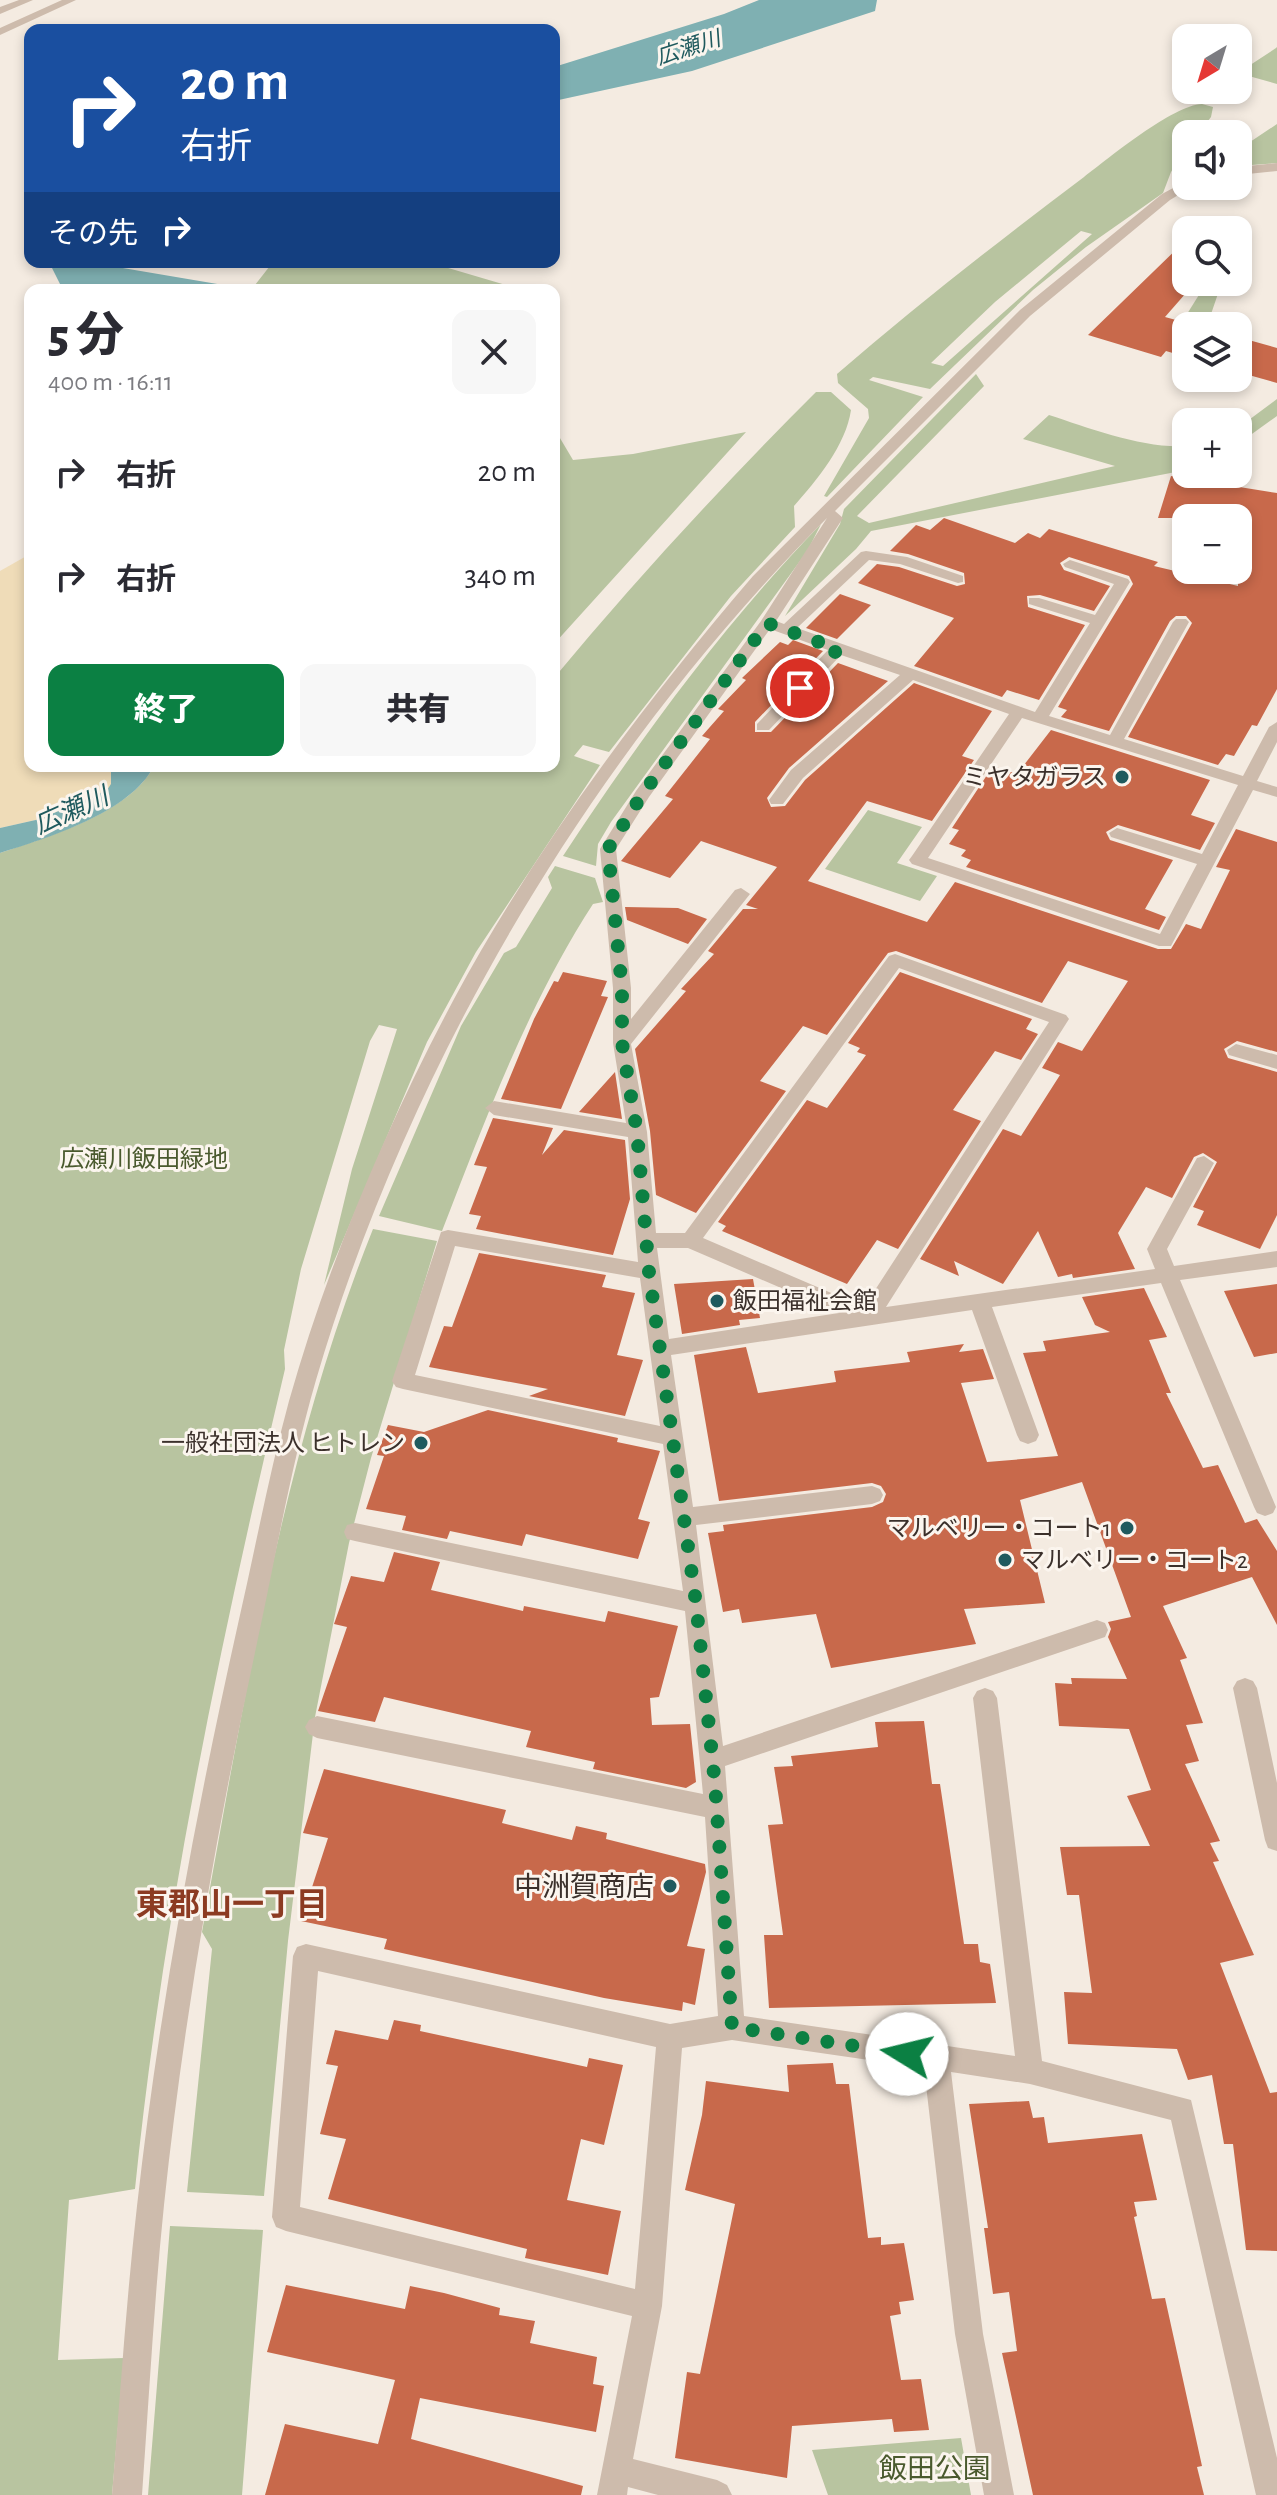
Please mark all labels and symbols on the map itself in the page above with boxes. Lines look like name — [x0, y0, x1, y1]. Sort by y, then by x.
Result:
north arrow — [1172, 24, 1252, 104]
water label: 広瀬川 — [653, 26, 725, 69]
pin — [766, 654, 834, 722]
place label: ミヤタガラス — [962, 765, 1106, 790]
marker: ミヤタガラス — [1113, 768, 1131, 786]
water label: 広瀬川 — [30, 781, 115, 839]
park label: 広瀬川飯田緑地 — [60, 1146, 228, 1172]
place label: 飯田福祉会館 — [733, 1288, 877, 1314]
marker: 飯田福祉会館 — [708, 1292, 726, 1310]
place label: 一般社団法人 ヒトレン — [161, 1430, 405, 1456]
marker: 一般社団法人 ヒトレン — [412, 1434, 430, 1452]
place label: マルベリー・コート1 — [887, 1517, 1111, 1541]
marker: マルベリー・コート1 — [1118, 1519, 1136, 1537]
place label: マルベリー・コート2 — [1021, 1549, 1248, 1573]
marker: マルベリー・コート2 — [996, 1551, 1014, 1569]
place label: 中洲賀商店 — [514, 1872, 654, 1902]
marker: 中洲賀商店 — [661, 1877, 679, 1895]
district label: 東郡山一丁目 — [136, 1887, 328, 1921]
position arrow — [865, 2012, 949, 2096]
park label: 飯田公園 — [879, 2454, 991, 2484]

